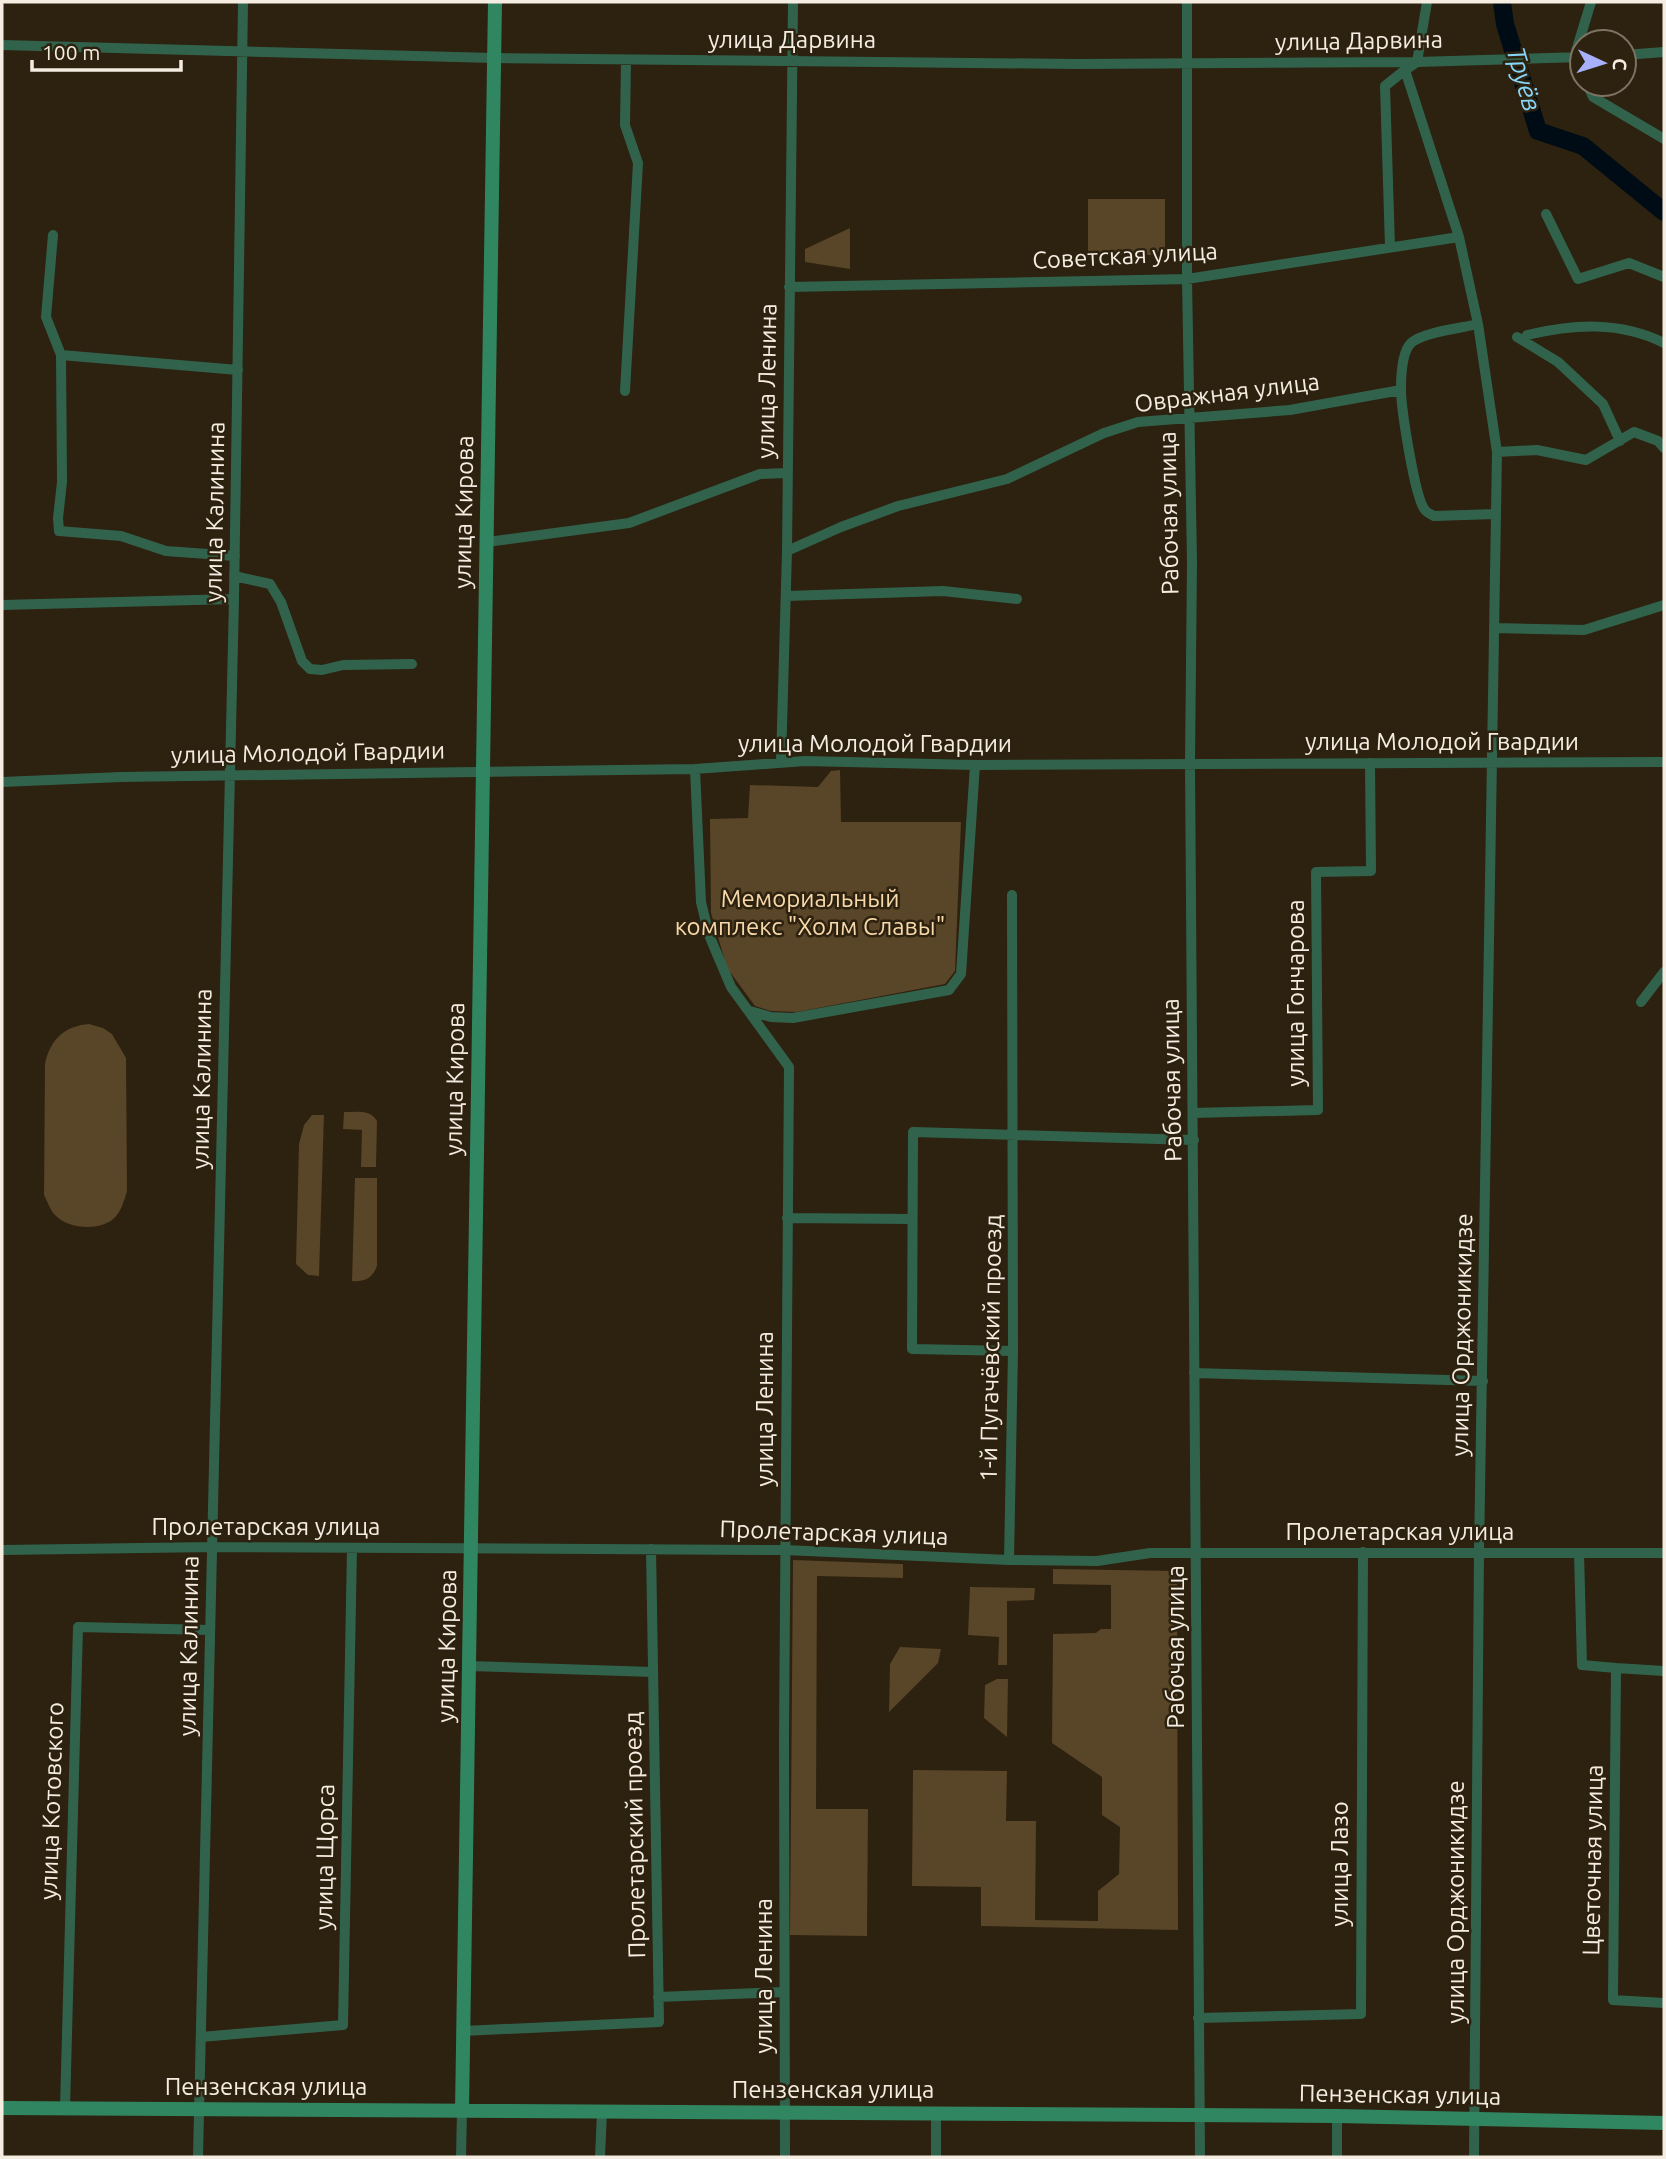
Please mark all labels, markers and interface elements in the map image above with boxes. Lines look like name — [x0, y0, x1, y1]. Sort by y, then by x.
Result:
street label: улица Дарвина — [708, 26, 876, 53]
street label: улица Дарвина — [1275, 26, 1443, 55]
scale bar — [32, 28, 180, 72]
north arrow — [1568, 28, 1638, 98]
text: 100 m — [42, 40, 100, 64]
water label: Труёв — [1502, 43, 1547, 114]
text: С — [1609, 57, 1631, 71]
street label: Советская улица — [1031, 237, 1218, 274]
street label: улица Ленина — [752, 303, 781, 459]
street label: Овражная улица — [1133, 368, 1321, 417]
street label: улица Калинина — [199, 421, 230, 603]
street label: Рабочая улица — [1154, 431, 1183, 595]
street label: улица Кирова — [449, 435, 478, 589]
street label: улица Молодой Гвардии — [1305, 728, 1579, 755]
street label: улица Молодой Гвардии — [738, 730, 1012, 757]
street label: улица Молодой Гвардии — [171, 737, 445, 768]
park label: Мемориальный комплекс "Холм Славы" — [675, 885, 945, 940]
street label: улица Гончарова — [1282, 899, 1309, 1087]
street label: улица Калинина — [186, 988, 217, 1170]
street label: Рабочая улица — [1157, 998, 1186, 1162]
street label: улица Кирова — [440, 1002, 469, 1156]
street label: улица Орджоникидзе — [1446, 1213, 1477, 1457]
street label: 1-й Пугачёвский проезд — [975, 1214, 1006, 1482]
street label: улица Ленина — [751, 1331, 778, 1487]
street label: Пролетарская улица — [152, 1513, 380, 1540]
street label: Пролетарская улица — [719, 1515, 949, 1550]
street label: Пролетарская улица — [1286, 1518, 1514, 1545]
street label: улица Калинина — [173, 1555, 204, 1737]
street label: Рабочая улица — [1162, 1565, 1189, 1729]
street label: улица Кирова — [432, 1569, 461, 1723]
street label: улица Котовского — [35, 1701, 68, 1901]
street label: Пролетарский проезд — [619, 1711, 650, 1959]
street label: Цветочная улица — [1577, 1764, 1608, 1956]
street label: улица Орджоникидзе — [1442, 1780, 1469, 2024]
street label: улица Щорса — [310, 1784, 339, 1930]
street label: улица Лазо — [1326, 1801, 1353, 1927]
street label: улица Ленина — [750, 1898, 777, 2054]
street label: Пензенская улица — [165, 2073, 367, 2100]
street label: Пензенская улица — [732, 2076, 934, 2103]
street label: Пензенская улица — [1299, 2079, 1501, 2110]

